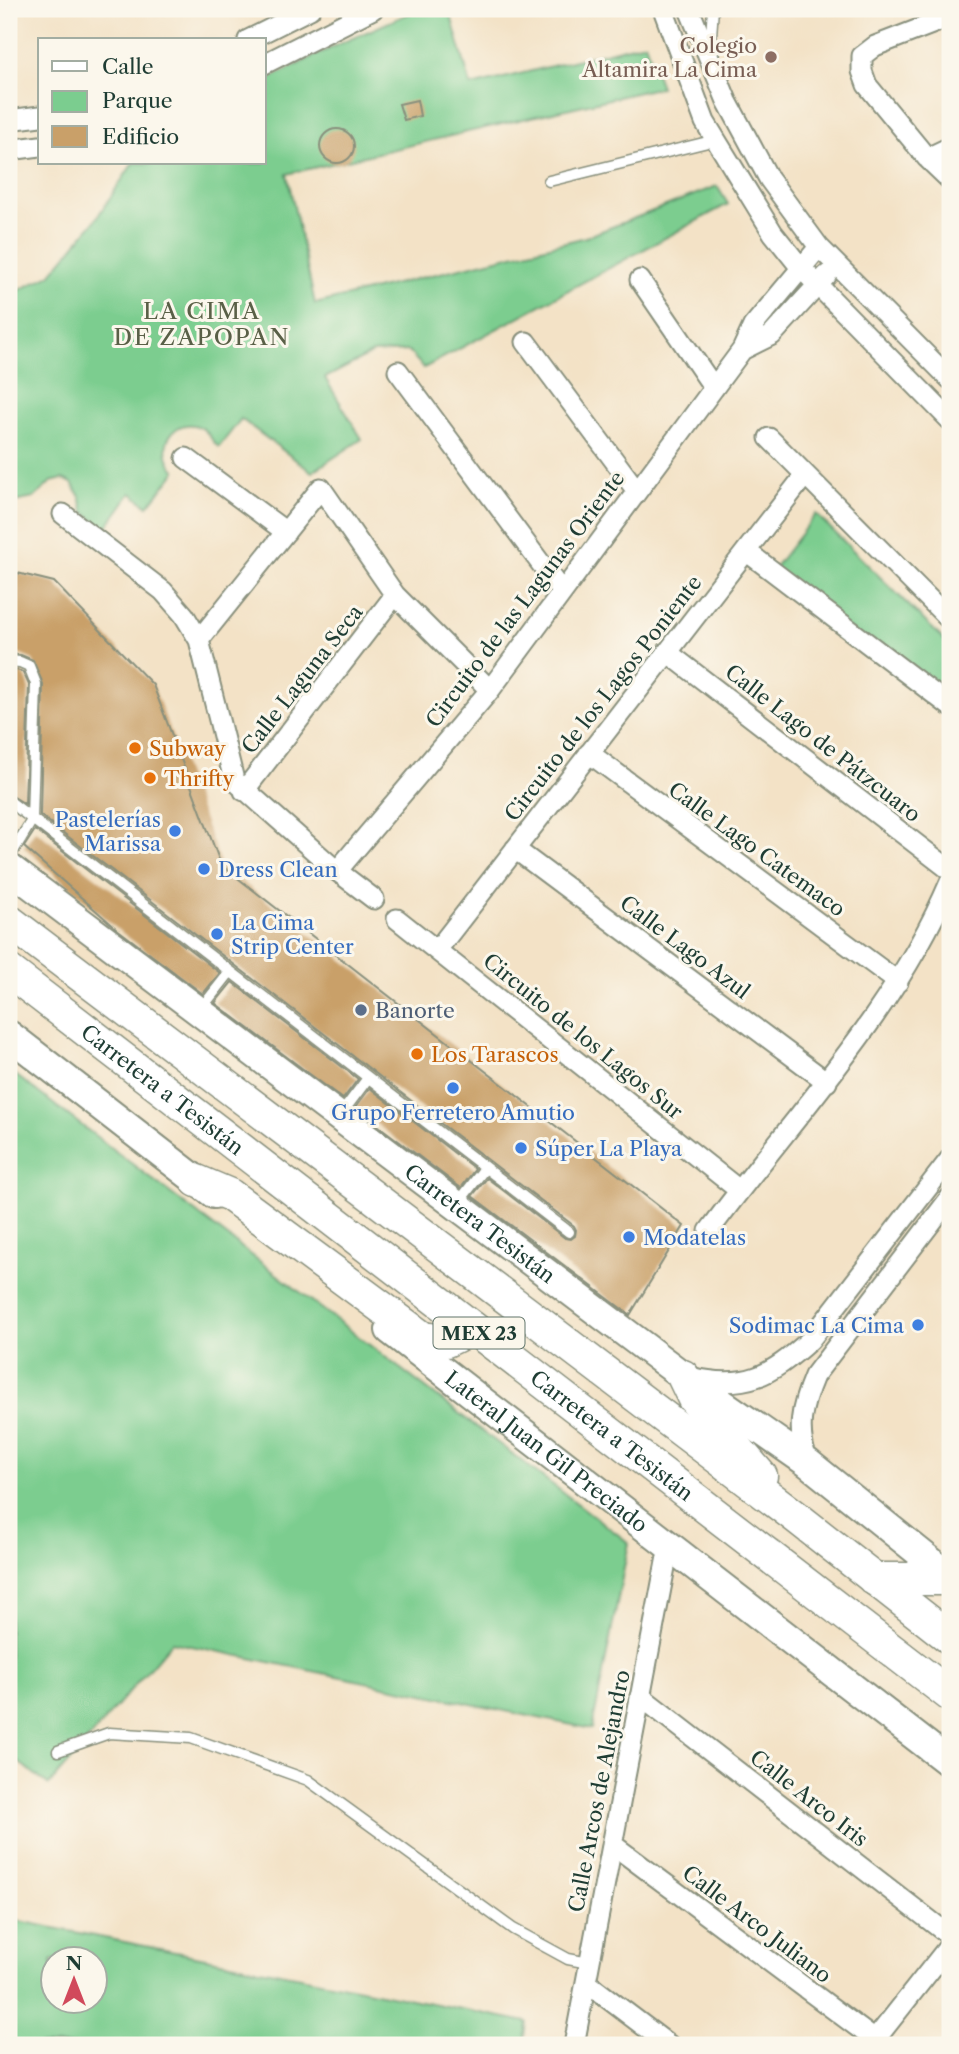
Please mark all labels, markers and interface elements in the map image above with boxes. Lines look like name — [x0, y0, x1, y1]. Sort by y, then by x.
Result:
place label: Colegio Altamira La Cima — [581, 33, 758, 82]
legend — [38, 38, 266, 164]
marker: Colegio Altamira La Cima — [763, 49, 779, 65]
text: Calle — [102, 54, 154, 79]
text: Parque — [102, 88, 173, 113]
text: Edificio — [102, 124, 179, 149]
district label: LA CIMA DE ZAPOPAN — [113, 297, 291, 351]
street label: Circuito de las Lagunas Oriente — [420, 466, 630, 732]
street label: Circuito de los Lagos Poniente — [499, 570, 707, 826]
street label: Calle Laguna Seca — [236, 599, 368, 758]
street label: Calle Lago de Pátzcuaro — [720, 659, 926, 827]
place label: Subway — [149, 736, 226, 761]
marker: Subway — [127, 740, 143, 756]
place label: Thrifty — [164, 766, 235, 791]
marker: Thrifty — [142, 770, 158, 786]
street label: Calle Lago Catemaco — [664, 776, 850, 922]
place label: Pastelerías Marissa — [55, 807, 162, 856]
marker: Pastelerías Marissa — [167, 823, 183, 839]
place label: Dress Clean — [218, 857, 338, 882]
marker: Dress Clean — [196, 861, 212, 877]
street label: Calle Lago Azul — [615, 890, 755, 1004]
place label: La Cima Strip Center — [231, 910, 354, 959]
marker: La Cima Strip Center — [209, 926, 225, 942]
street label: Circuito de los Lagos Sur — [478, 948, 688, 1124]
place label: Banorte — [375, 998, 455, 1023]
marker: Banorte — [353, 1002, 369, 1018]
street label: Carretera a Tesistán — [76, 1019, 249, 1160]
place label: Los Tarascos — [431, 1042, 559, 1067]
marker: Los Tarascos — [409, 1046, 425, 1062]
marker: Grupo Ferretero Amutio — [445, 1080, 461, 1096]
place label: Grupo Ferretero Amutio — [331, 1100, 575, 1125]
place label: Súper La Playa — [535, 1136, 683, 1161]
marker: Súper La Playa — [513, 1140, 529, 1156]
street label: Carretera Tesistán — [400, 1158, 560, 1288]
place label: Modatelas — [643, 1225, 746, 1250]
marker: Modatelas — [621, 1229, 637, 1245]
place label: Sodimac La Cima — [729, 1313, 905, 1338]
road number: MEX 23 — [434, 1317, 524, 1348]
marker: Sodimac La Cima — [910, 1317, 926, 1333]
street label: Lateral Juan Gil Preciado — [440, 1365, 653, 1537]
street label: Carretera a Tesistán — [526, 1365, 698, 1505]
street label: Calle Arcos de Alejandro — [563, 1668, 635, 1914]
street label: Calle Arco Iris — [745, 1744, 873, 1852]
street label: Calle Arco Juliano — [678, 1860, 836, 1988]
north arrow — [38, 1946, 108, 2016]
text: N — [66, 1952, 82, 1975]

